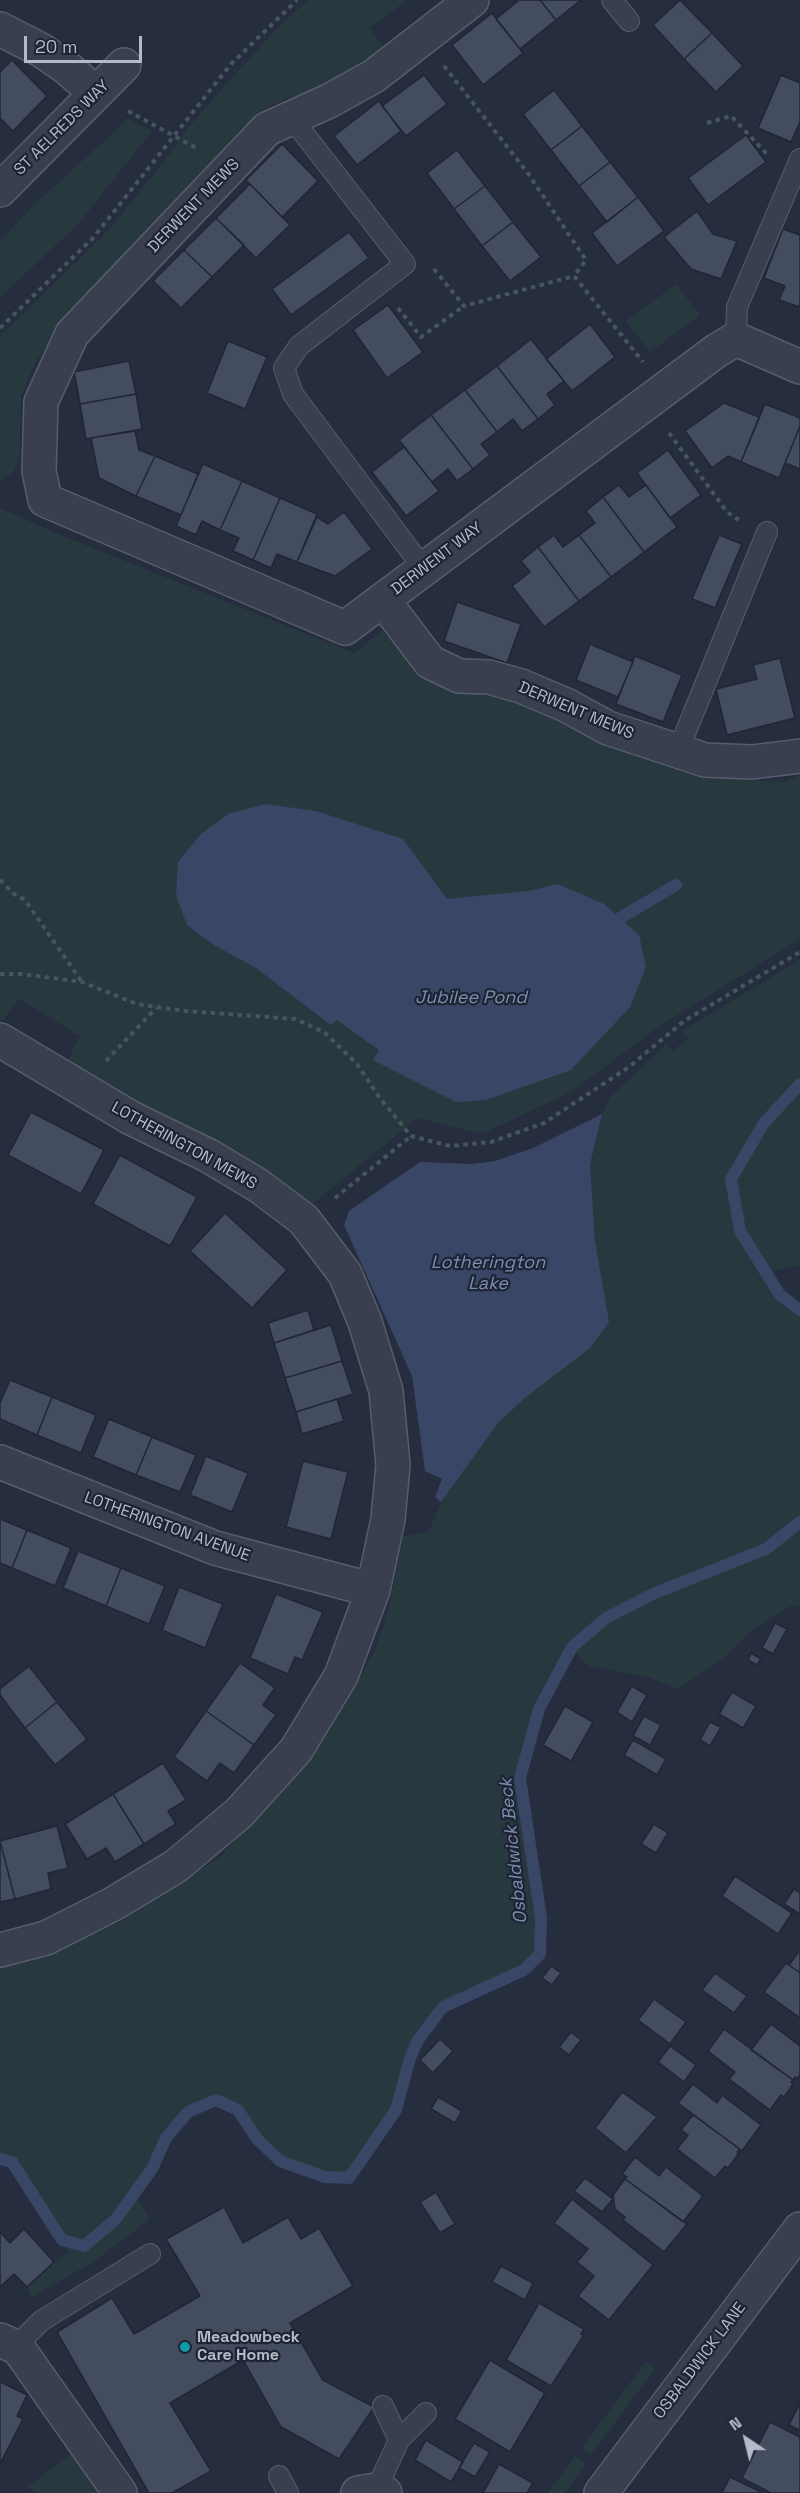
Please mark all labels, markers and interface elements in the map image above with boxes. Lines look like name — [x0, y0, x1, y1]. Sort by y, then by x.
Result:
scale bar — [27, 24, 146, 62]
text: 20 m — [35, 35, 78, 58]
street label: ST AELREDS WAY — [10, 76, 114, 180]
street label: DERWENT MEWS — [144, 155, 244, 257]
street label: DERWENT WAY — [388, 519, 486, 599]
street label: DERWENT MEWS — [515, 678, 637, 744]
water label: Jubilee Pond — [415, 987, 527, 1009]
street label: LOTHERINGTON MEWS — [108, 1098, 260, 1194]
water label: Lotherington Lake — [431, 1252, 545, 1294]
street label: LOTHERINGTON AVENUE — [81, 1488, 253, 1566]
water label: Osbaldwick Beck — [496, 1777, 532, 1925]
street label: OSBALDWICK LANE — [650, 2299, 750, 2423]
place label: Meadowbeck Care Home — [197, 2328, 300, 2366]
marker: Meadowbeck Care Home — [178, 2340, 192, 2354]
north arrow — [716, 2409, 776, 2469]

